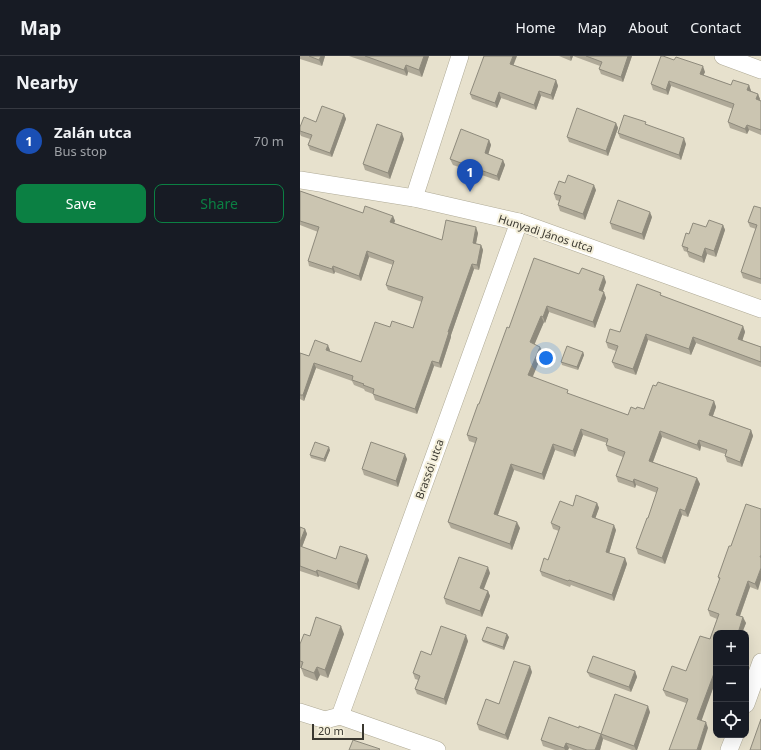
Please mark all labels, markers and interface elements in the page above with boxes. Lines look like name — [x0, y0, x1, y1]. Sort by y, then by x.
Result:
text: Map — [20, 15, 61, 41]
text: Home — [516, 18, 555, 37]
text: Map — [577, 18, 607, 37]
text: About — [629, 18, 668, 37]
text: Contact — [690, 18, 741, 37]
text: Nearby — [16, 71, 78, 94]
text: Zalán utca — [54, 122, 132, 142]
text: 1 — [25, 132, 33, 150]
text: 70 m — [254, 132, 284, 150]
text: Bus stop — [54, 142, 107, 160]
pin: 1 — [457, 159, 483, 192]
button: Save — [16, 184, 146, 223]
button: Share — [154, 184, 284, 223]
street label: Hunyadi János utca — [497, 211, 595, 255]
your location — [536, 348, 556, 368]
street label: Brassói utca — [411, 437, 447, 501]
map controls — [713, 630, 749, 738]
button: + — [713, 630, 749, 666]
button: − — [713, 666, 749, 702]
button: locate — [713, 702, 749, 738]
scale bar — [312, 722, 364, 741]
text: 20 m — [318, 723, 344, 738]

